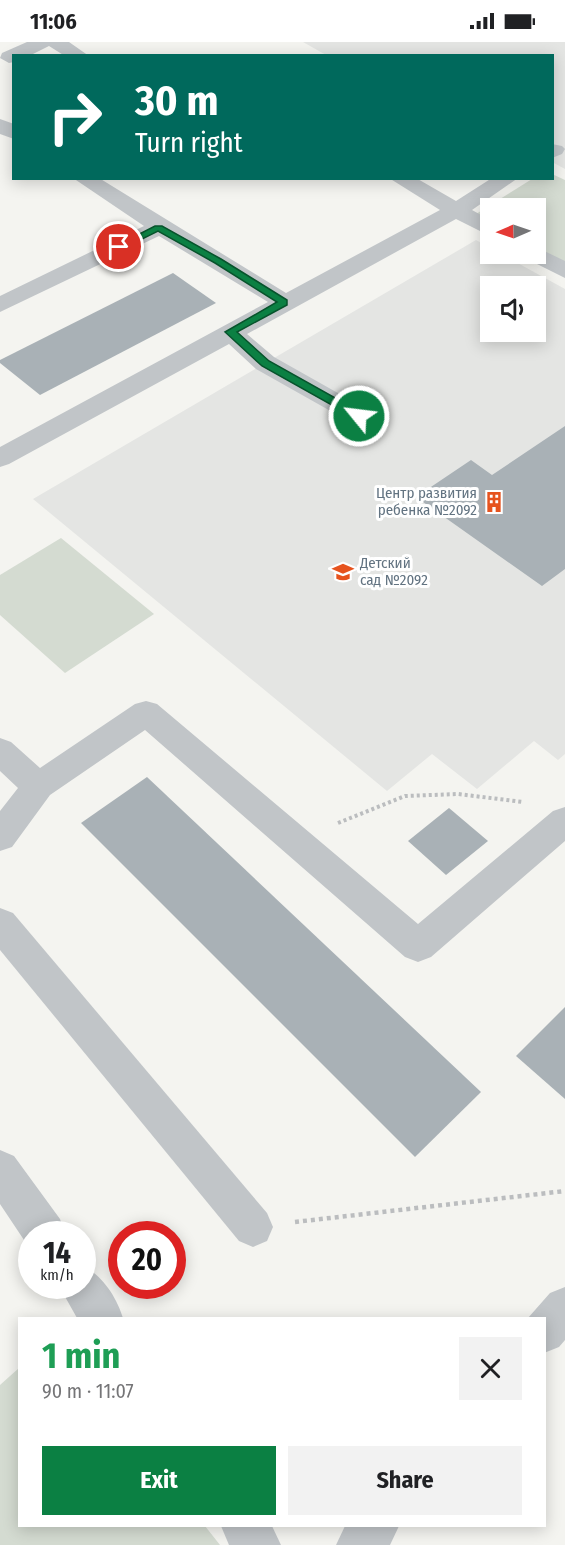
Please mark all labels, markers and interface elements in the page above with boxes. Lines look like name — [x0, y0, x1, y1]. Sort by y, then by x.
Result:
text: 11:06 — [30, 8, 77, 35]
text: 30 m — [135, 76, 219, 126]
icon: right — [36, 78, 114, 156]
text: Turn right — [135, 127, 243, 159]
north arrow — [480, 198, 546, 264]
map controls — [480, 198, 546, 342]
pin — [93, 221, 144, 272]
icon: arrive — [102, 230, 135, 263]
button: sound — [480, 276, 546, 342]
position arrow — [327, 384, 391, 448]
place label: Центр развития ребенка №2092 — [376, 484, 477, 519]
building icon: Центр развития ребенка №2092 — [482, 490, 506, 514]
place label: Детский сад №2092 — [359, 554, 428, 589]
school or university icon: Детский сад №2092 — [331, 560, 355, 584]
speed limit sign: 20 — [108, 1221, 186, 1299]
text: 14 — [43, 1235, 71, 1271]
text: km/h — [40, 1266, 74, 1284]
text: 1 min — [42, 1334, 120, 1378]
button: close — [459, 1337, 522, 1400]
text: 90 m · 11:07 — [42, 1379, 134, 1403]
button: Exit — [42, 1446, 276, 1515]
button: Share — [288, 1446, 522, 1515]

